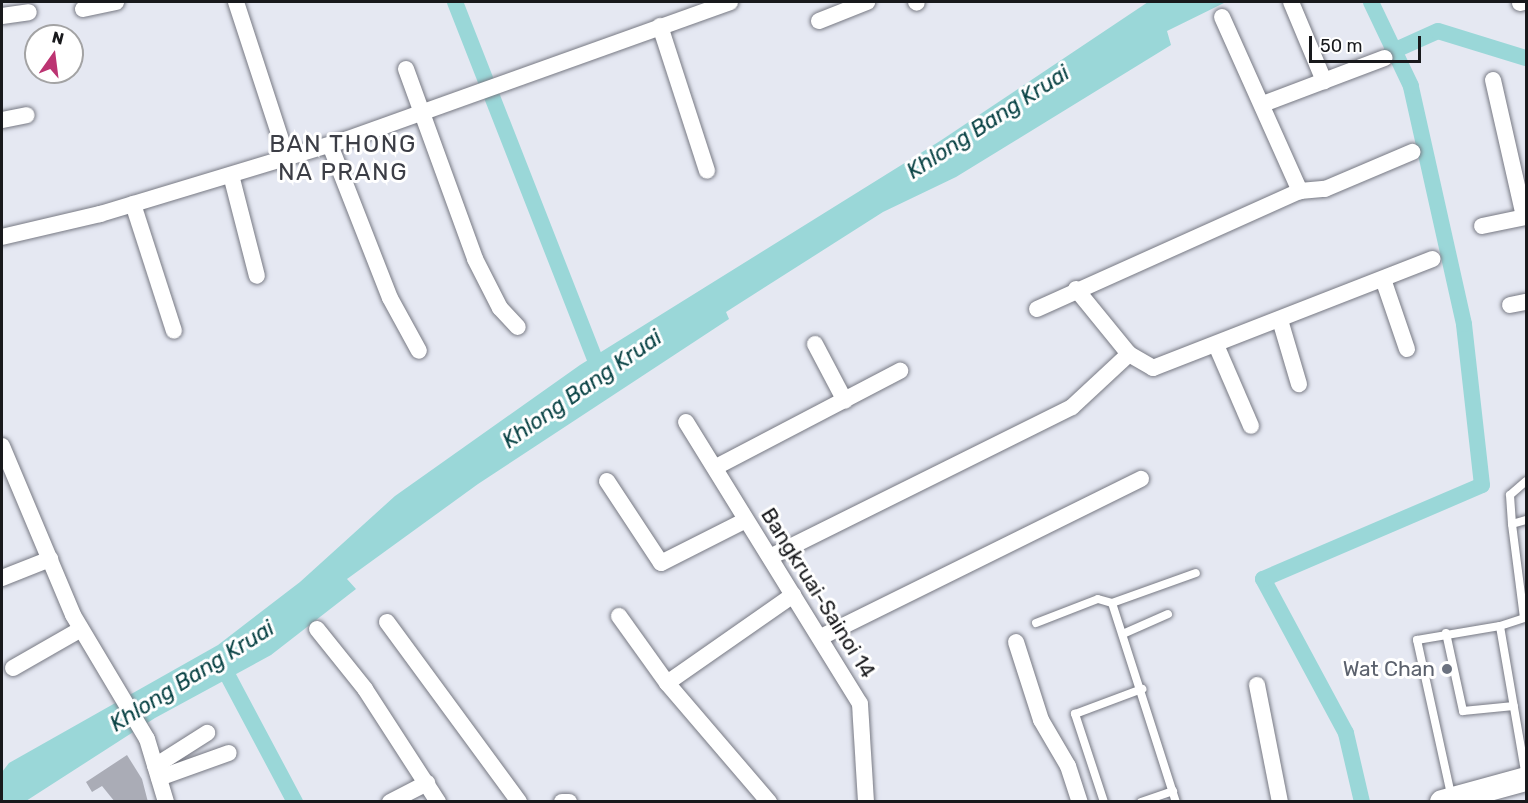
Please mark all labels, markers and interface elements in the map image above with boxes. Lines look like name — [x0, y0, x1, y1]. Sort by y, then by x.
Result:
north arrow — [24, 24, 84, 84]
scale bar — [1312, 24, 1424, 62]
text: N — [50, 27, 66, 49]
text: 50 m — [1320, 35, 1363, 57]
water label: Khlong Bang Kruai — [902, 60, 1074, 184]
district label: BAN THONG NA PRANG — [269, 131, 417, 187]
water label: Khlong Bang Kruai — [497, 324, 667, 454]
street label: Bangkruai-Sainoi 14 — [755, 503, 881, 683]
water label: Khlong Bang Kruai — [105, 615, 279, 737]
place label: Wat Chan — [1343, 656, 1435, 682]
marker: Wat Chan — [1440, 662, 1454, 676]

